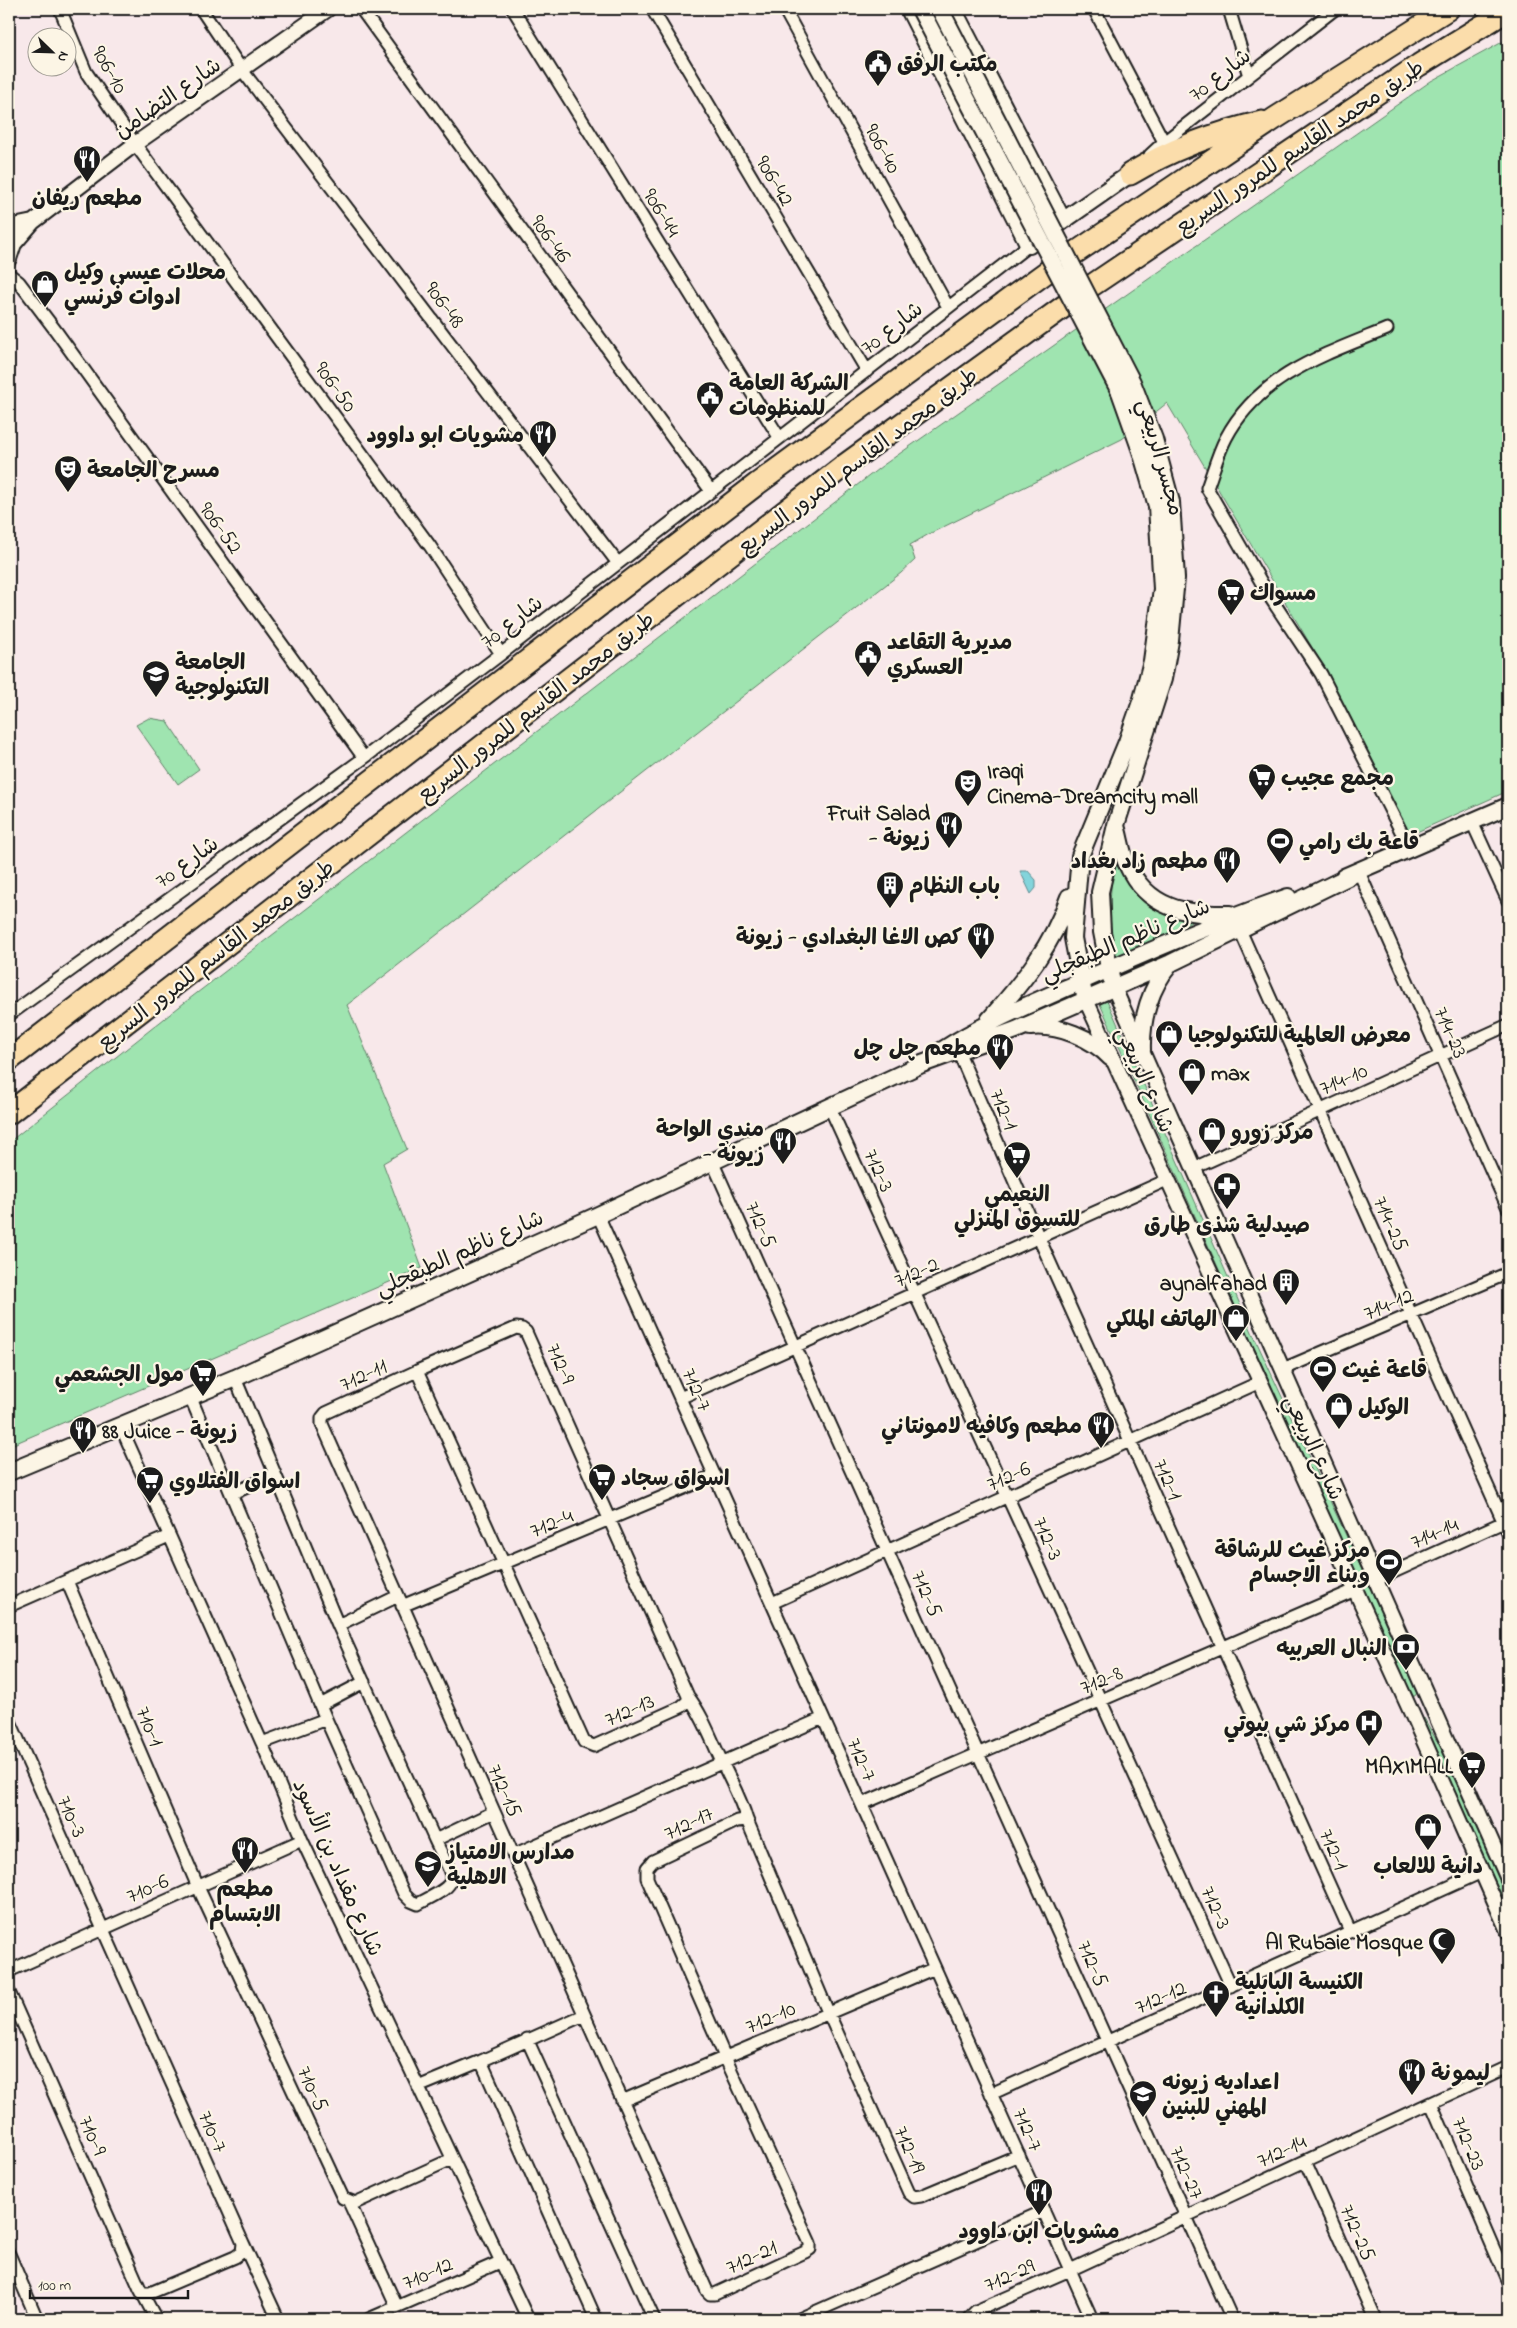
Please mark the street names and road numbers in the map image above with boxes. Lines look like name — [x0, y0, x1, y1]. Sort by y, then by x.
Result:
street label: 906-10 — [82, 41, 135, 100]
street label: شارع 70 — [1183, 42, 1259, 111]
street label: شارع التضامن — [109, 51, 229, 148]
street label: طريق محمد القاسم للمرور السريع — [1170, 53, 1432, 244]
street label: 906-40 — [855, 119, 908, 180]
street label: 906-42 — [746, 150, 801, 213]
street label: 906-44 — [633, 183, 688, 244]
street label: 906-46 — [521, 209, 578, 271]
street label: 906-48 — [415, 276, 472, 336]
street label: شارع 70 — [855, 295, 931, 364]
street label: 906-50 — [305, 356, 364, 420]
street label: طريق محمد القاسم للمرور السريع — [732, 361, 986, 564]
street label: مجسر الربيعي — [1126, 396, 1191, 520]
street label: 906-52 — [190, 496, 249, 562]
street label: شارع 70 — [475, 589, 551, 658]
street label: طريق محمد القاسم للمرور السريع — [411, 605, 663, 812]
street label: شارع 70 — [149, 829, 226, 897]
street label: طريق محمد القاسم للمرور السريع — [91, 853, 343, 1060]
street label: شارع ناظم الطبقجلي — [1037, 892, 1216, 993]
street label: 714-23 — [1424, 1002, 1475, 1064]
street label: شارع الربيعي — [1105, 1022, 1181, 1139]
street label: 714-10 — [1315, 1056, 1374, 1106]
street label: 712-1 — [979, 1084, 1025, 1136]
street label: 712-3 — [853, 1144, 901, 1198]
street label: 714-25 — [1363, 1192, 1415, 1257]
street label: 712-5 — [735, 1197, 784, 1254]
street label: شارع ناظم الطبقجلي — [371, 1203, 550, 1307]
street label: 712-2 — [890, 1250, 945, 1298]
street label: 714-12 — [1359, 1281, 1419, 1331]
street label: 712-9 — [536, 1339, 583, 1390]
street label: 712-11 — [335, 1352, 393, 1402]
street label: 712-7 — [672, 1363, 719, 1417]
street label: شارع الربيعي — [1273, 1390, 1351, 1507]
street label: 712-6 — [982, 1454, 1037, 1501]
street label: 712-1 — [1143, 1454, 1189, 1506]
street label: 712-4 — [526, 1501, 579, 1548]
street label: 714-14 — [1406, 1510, 1464, 1559]
street label: 712-3 — [1023, 1512, 1070, 1566]
street label: 712-5 — [901, 1566, 950, 1623]
street label: 712-8 — [1076, 1659, 1128, 1705]
street label: 712-13 — [600, 1687, 660, 1737]
street label: 710-1 — [126, 1702, 171, 1752]
street label: 712-7 — [837, 1733, 884, 1787]
street label: 712-15 — [477, 1760, 529, 1823]
street label: شارع مقداد بن الأسود — [283, 1774, 392, 1962]
street label: 710-3 — [47, 1791, 94, 1843]
street label: 712-17 — [659, 1799, 719, 1850]
street label: 712-1 — [1309, 1824, 1355, 1876]
street label: 710-6 — [122, 1866, 175, 1913]
street label: 712-3 — [1190, 1881, 1238, 1935]
street label: 712-5 — [1067, 1936, 1116, 1993]
street label: 712-12 — [1130, 1973, 1192, 2024]
street label: 712-10 — [741, 1994, 801, 2044]
street label: 710-5 — [287, 2061, 336, 2117]
street label: 712-7 — [1003, 2103, 1050, 2157]
street label: 710-7 — [188, 2106, 235, 2158]
street label: 710-9 — [68, 2111, 114, 2162]
street label: 712-23 — [1442, 2112, 1493, 2176]
street label: 712-19 — [884, 2121, 933, 2179]
street label: 712-14 — [1252, 2127, 1312, 2178]
street label: 712-27 — [1159, 2141, 1211, 2205]
street label: 712-25 — [1330, 2200, 1383, 2267]
street label: 712-21 — [721, 2233, 783, 2284]
street label: 710-12 — [398, 2250, 458, 2300]
street label: 712-29 — [980, 2251, 1041, 2302]

